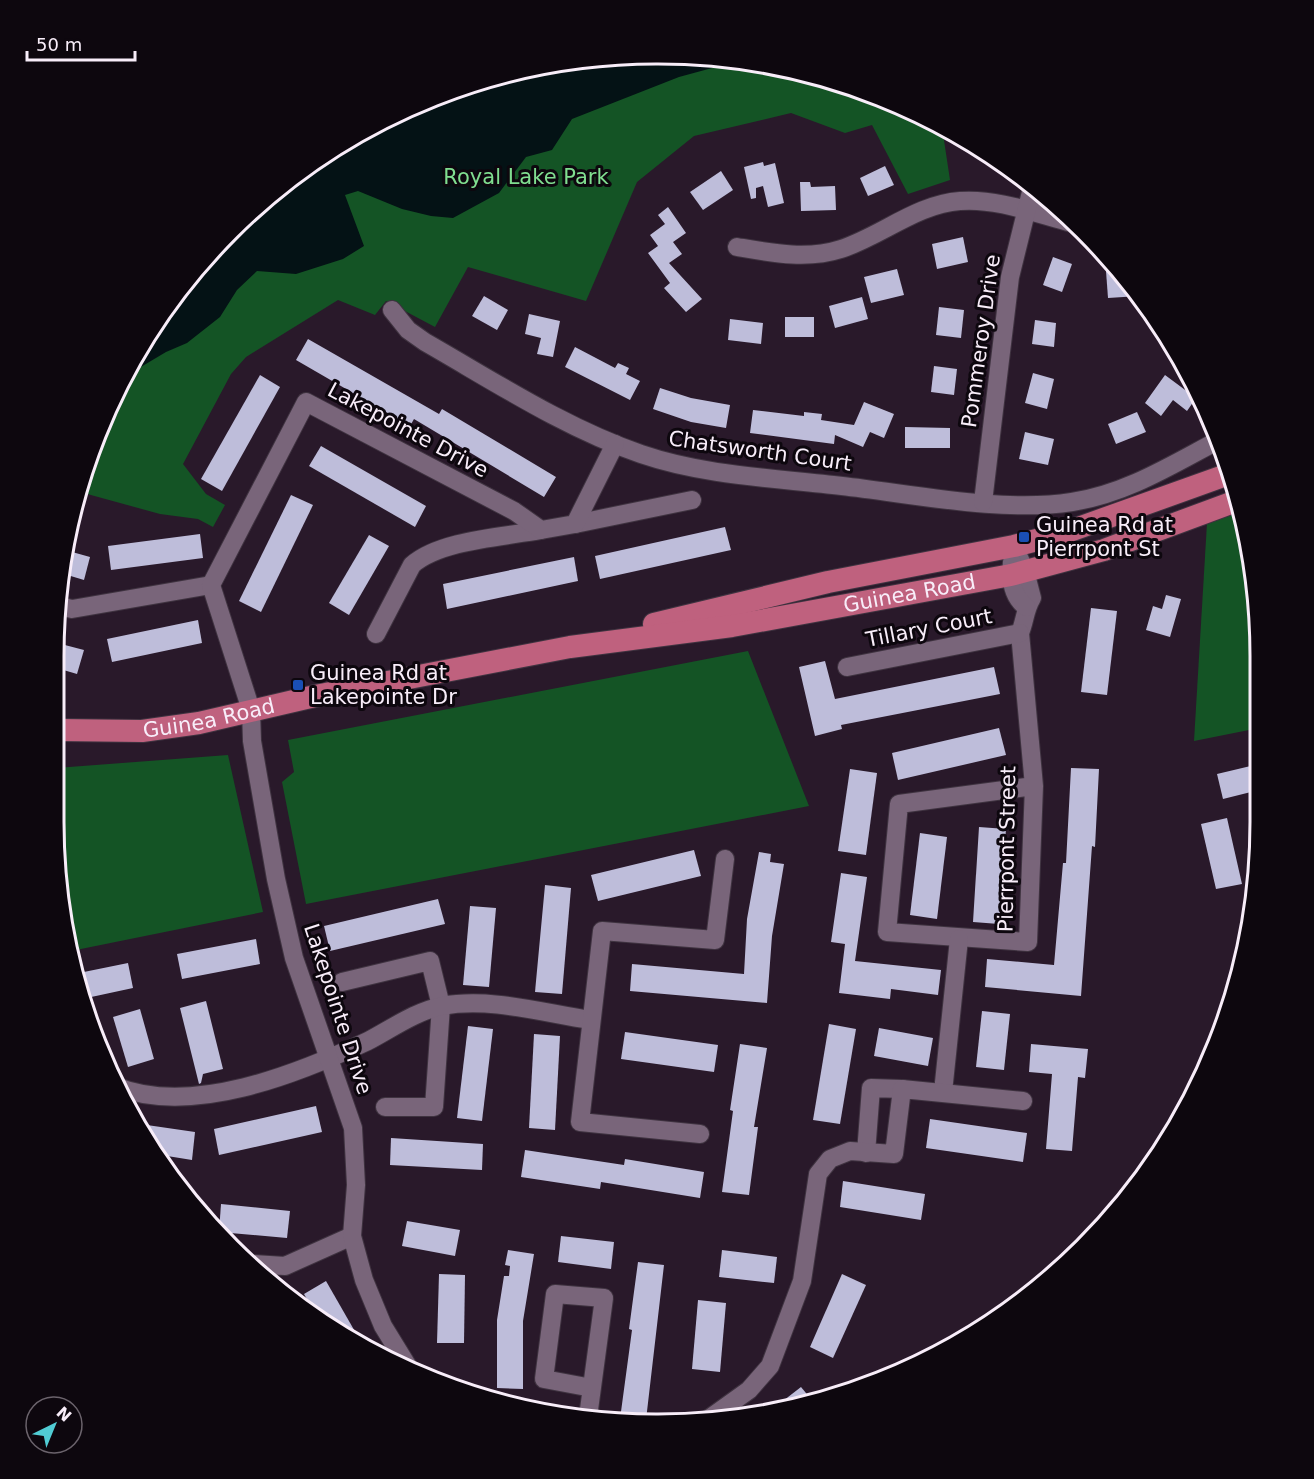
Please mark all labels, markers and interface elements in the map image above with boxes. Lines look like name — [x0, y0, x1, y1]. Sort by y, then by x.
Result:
scale bar — [27, 24, 135, 62]
text: 50 m — [36, 34, 82, 55]
park label: Royal Lake Park — [443, 165, 609, 189]
street label: Pommeroy Drive — [957, 253, 1005, 429]
street label: Lakepointe Drive — [324, 378, 492, 482]
street label: Chatsworth Court — [667, 426, 853, 476]
place label: Guinea Rd at Pierrpont St — [1036, 513, 1173, 561]
marker: Guinea Rd at Pierrpont St — [1017, 530, 1031, 544]
street label: Guinea Road — [841, 570, 977, 617]
street label: Tillary Court — [863, 604, 994, 652]
place label: Guinea Rd at Lakepointe Dr — [310, 661, 457, 709]
marker: Guinea Rd at Lakepointe Dr — [291, 678, 305, 692]
street label: Guinea Road — [141, 694, 277, 743]
street label: Pierrpont Street — [994, 766, 1020, 932]
street label: Lakepointe Drive — [299, 921, 377, 1097]
north arrow — [24, 1395, 84, 1455]
text: N — [53, 1403, 75, 1426]

